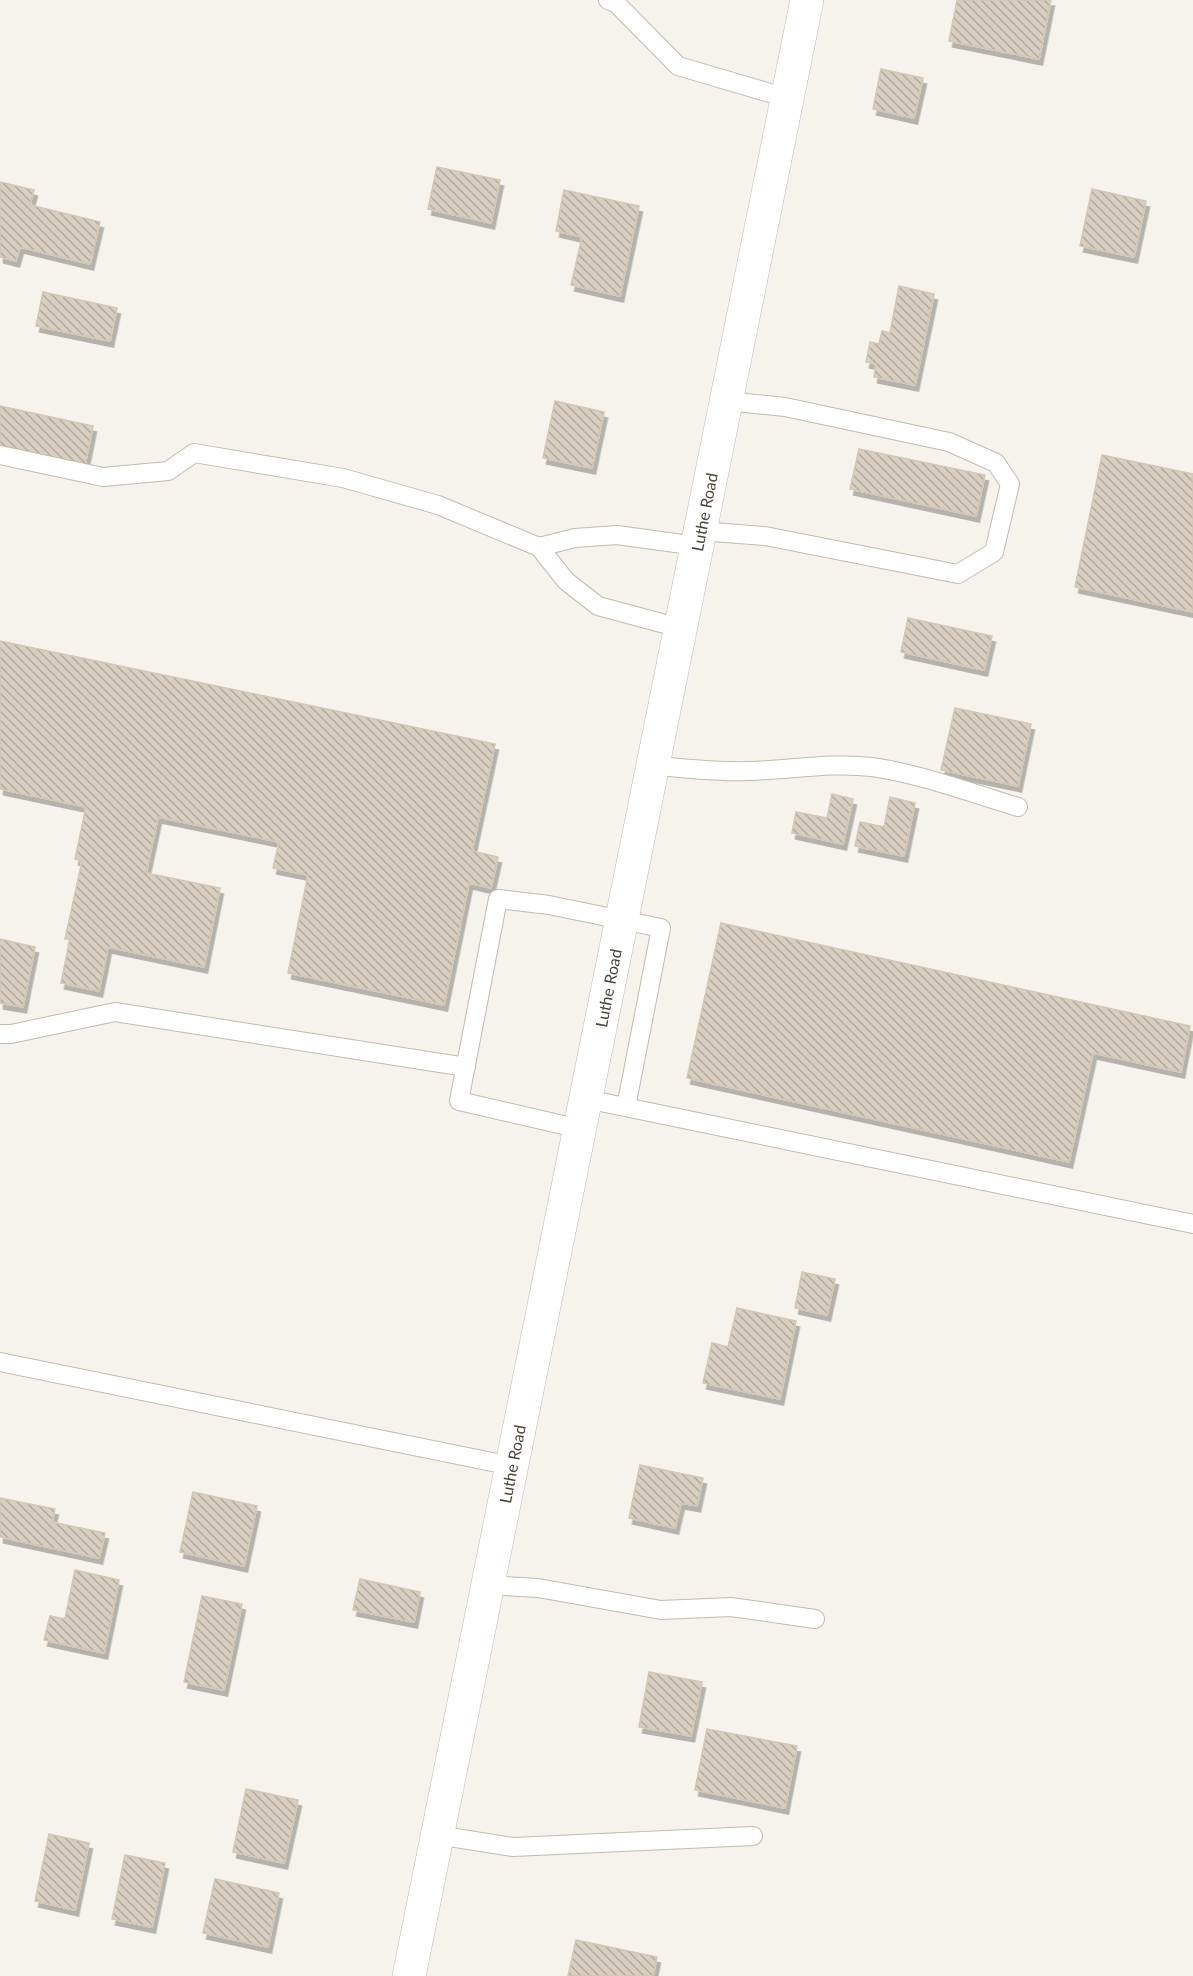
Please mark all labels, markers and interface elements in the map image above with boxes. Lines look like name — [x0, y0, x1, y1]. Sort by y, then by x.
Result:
street label: Luthe Road — [687, 471, 721, 553]
street label: Luthe Road — [591, 947, 625, 1029]
street label: Luthe Road — [495, 1423, 529, 1505]

